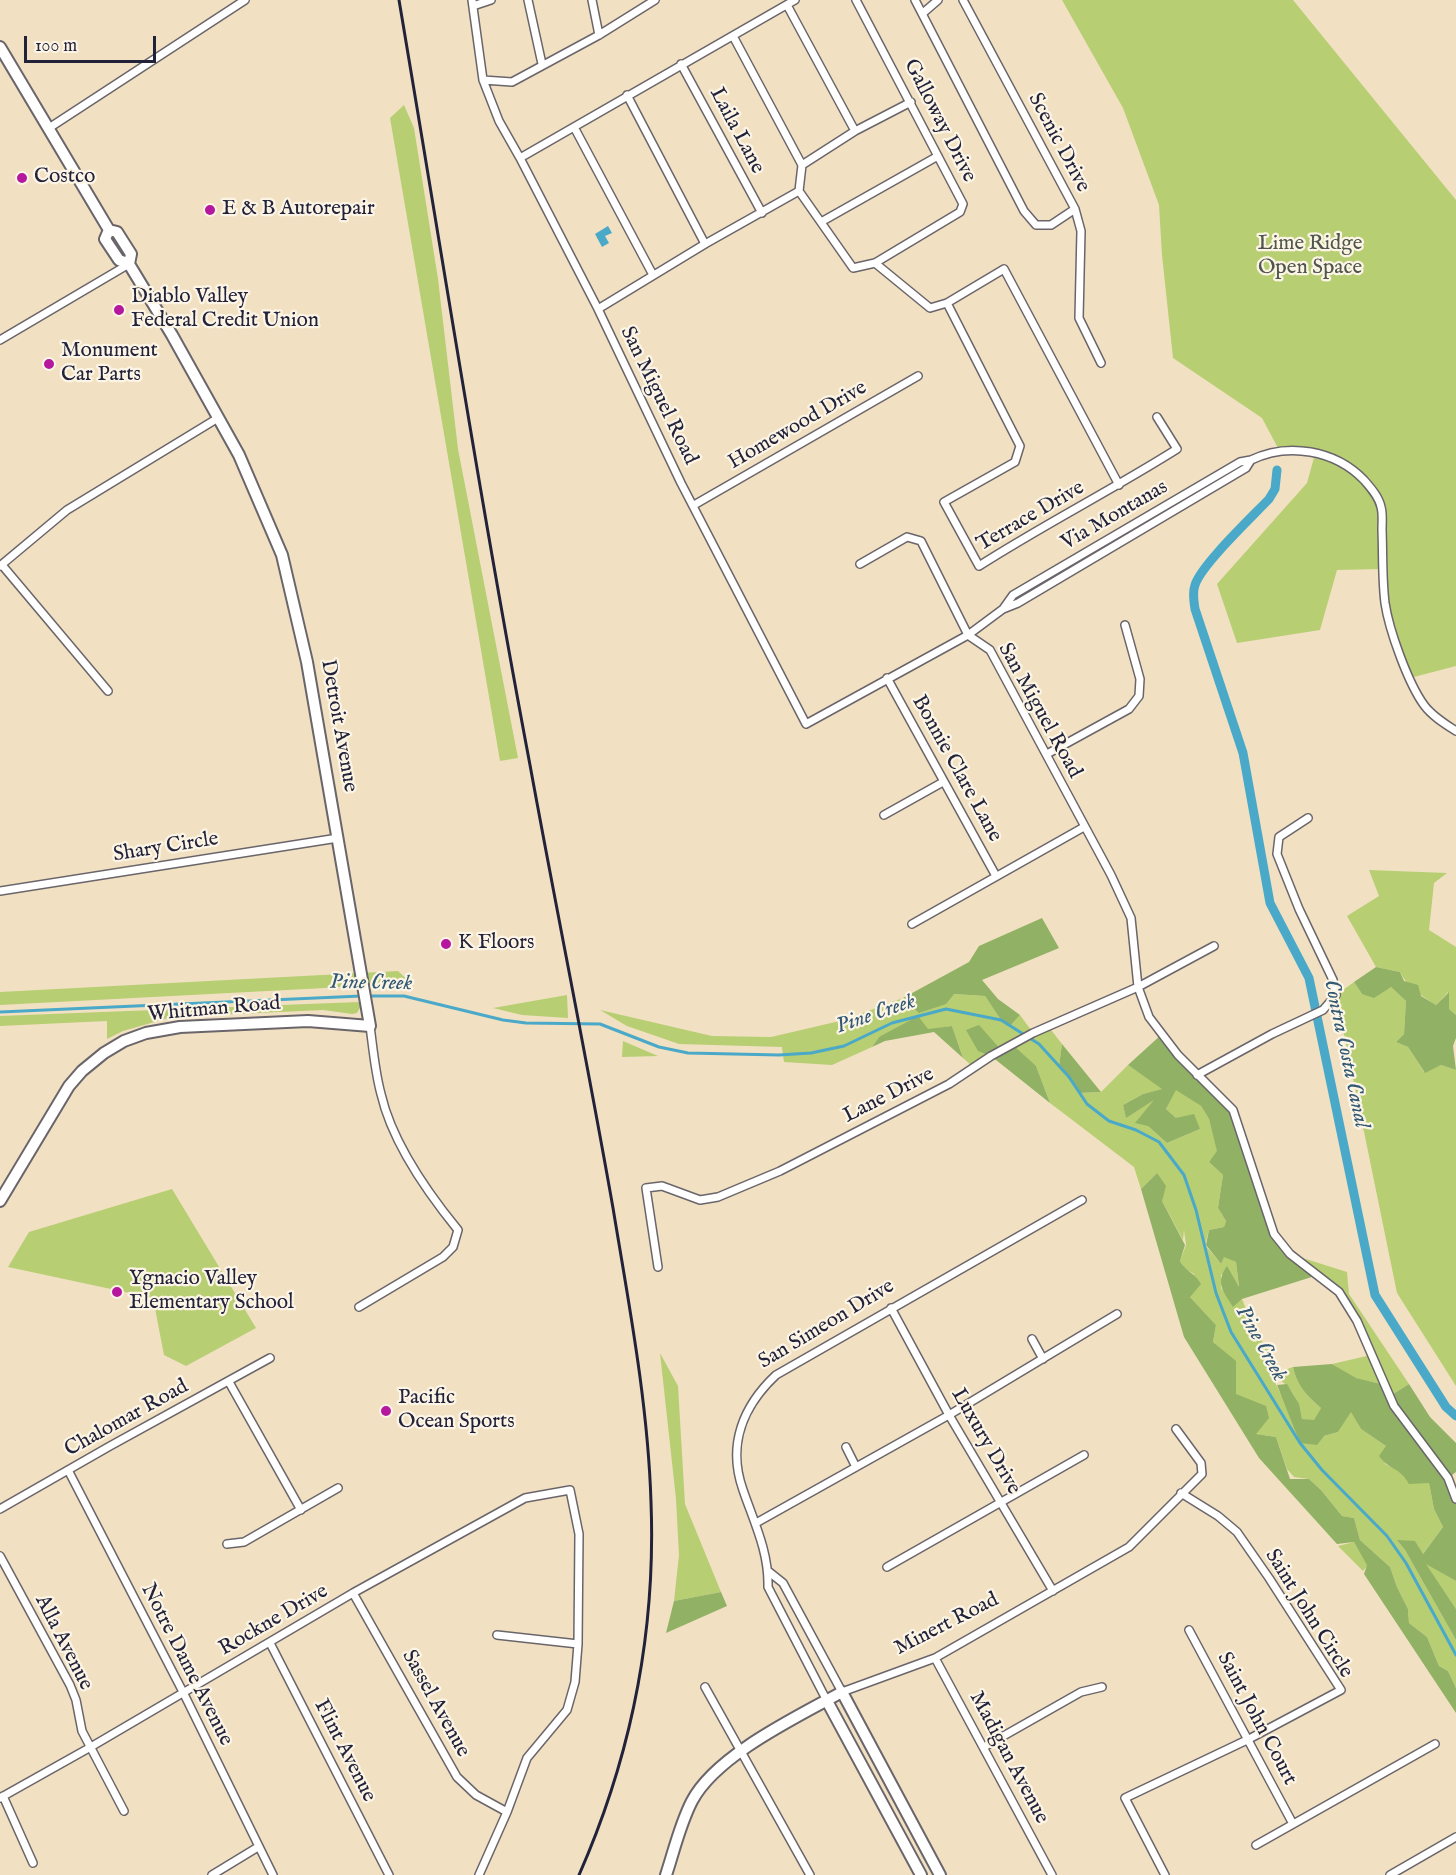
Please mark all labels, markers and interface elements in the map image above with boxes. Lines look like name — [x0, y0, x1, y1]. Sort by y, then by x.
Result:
scale bar — [27, 24, 159, 62]
text: 100 m — [35, 35, 77, 58]
street label: Galloway Drive — [897, 55, 981, 187]
street label: Laila Lane — [703, 84, 769, 178]
street label: Scenic Drive — [1021, 89, 1095, 197]
place label: Costco — [34, 165, 95, 191]
marker: Costco — [15, 171, 29, 185]
place label: E & B Autorepair — [222, 197, 375, 223]
marker: E & B Autorepair — [203, 203, 217, 217]
park label: Lime Ridge Open Space — [1258, 232, 1362, 282]
place label: Diablo Valley Federal Credit Union — [131, 285, 319, 335]
marker: Diablo Valley Federal Credit Union — [112, 303, 126, 317]
street label: San Miguel Road — [614, 323, 702, 469]
place label: Monument Car Parts — [61, 339, 158, 389]
marker: Monument Car Parts — [42, 357, 56, 371]
street label: Homewood Drive — [724, 376, 872, 476]
street label: Via Montanas — [1057, 475, 1173, 557]
street label: Terrace Drive — [973, 476, 1089, 558]
street label: San Miguel Road — [991, 639, 1087, 783]
street label: Detroit Avenue — [314, 658, 362, 794]
street label: Bonnie Clare Lane — [905, 691, 1007, 847]
street label: Shary Circle — [112, 827, 220, 869]
place label: K Floors — [458, 931, 534, 957]
marker: K Floors — [439, 937, 453, 951]
water label: Pine Creek — [329, 970, 413, 998]
water label: Contra Costa Canal — [1316, 977, 1374, 1131]
water label: Pine Creek — [833, 989, 919, 1041]
street label: Whitman Road — [146, 992, 282, 1028]
street label: Lane Drive — [839, 1062, 939, 1130]
place label: Ygnacio Valley Elementary School — [129, 1267, 294, 1317]
street label: San Simeon Drive — [755, 1275, 899, 1375]
marker: Ygnacio Valley Elementary School — [110, 1285, 124, 1299]
water label: Pine Creek — [1228, 1301, 1292, 1387]
street label: Chalomar Road — [61, 1375, 193, 1463]
street label: Luxury Drive — [944, 1384, 1026, 1500]
place label: Pacific Ocean Sports — [398, 1386, 515, 1436]
marker: Pacific Ocean Sports — [379, 1404, 393, 1418]
street label: Saint John Circle — [1258, 1545, 1358, 1683]
street label: Notre Dame Avenue — [134, 1580, 238, 1750]
street label: Rockne Drive — [215, 1580, 333, 1662]
street label: Minert Road — [891, 1588, 1003, 1662]
street label: Alla Avenue — [28, 1591, 98, 1695]
street label: Sassel Avenue — [395, 1646, 475, 1762]
street label: Saint John Court — [1210, 1648, 1302, 1790]
street label: Madigan Avenue — [963, 1688, 1053, 1828]
street label: Flint Avenue — [307, 1695, 381, 1807]

